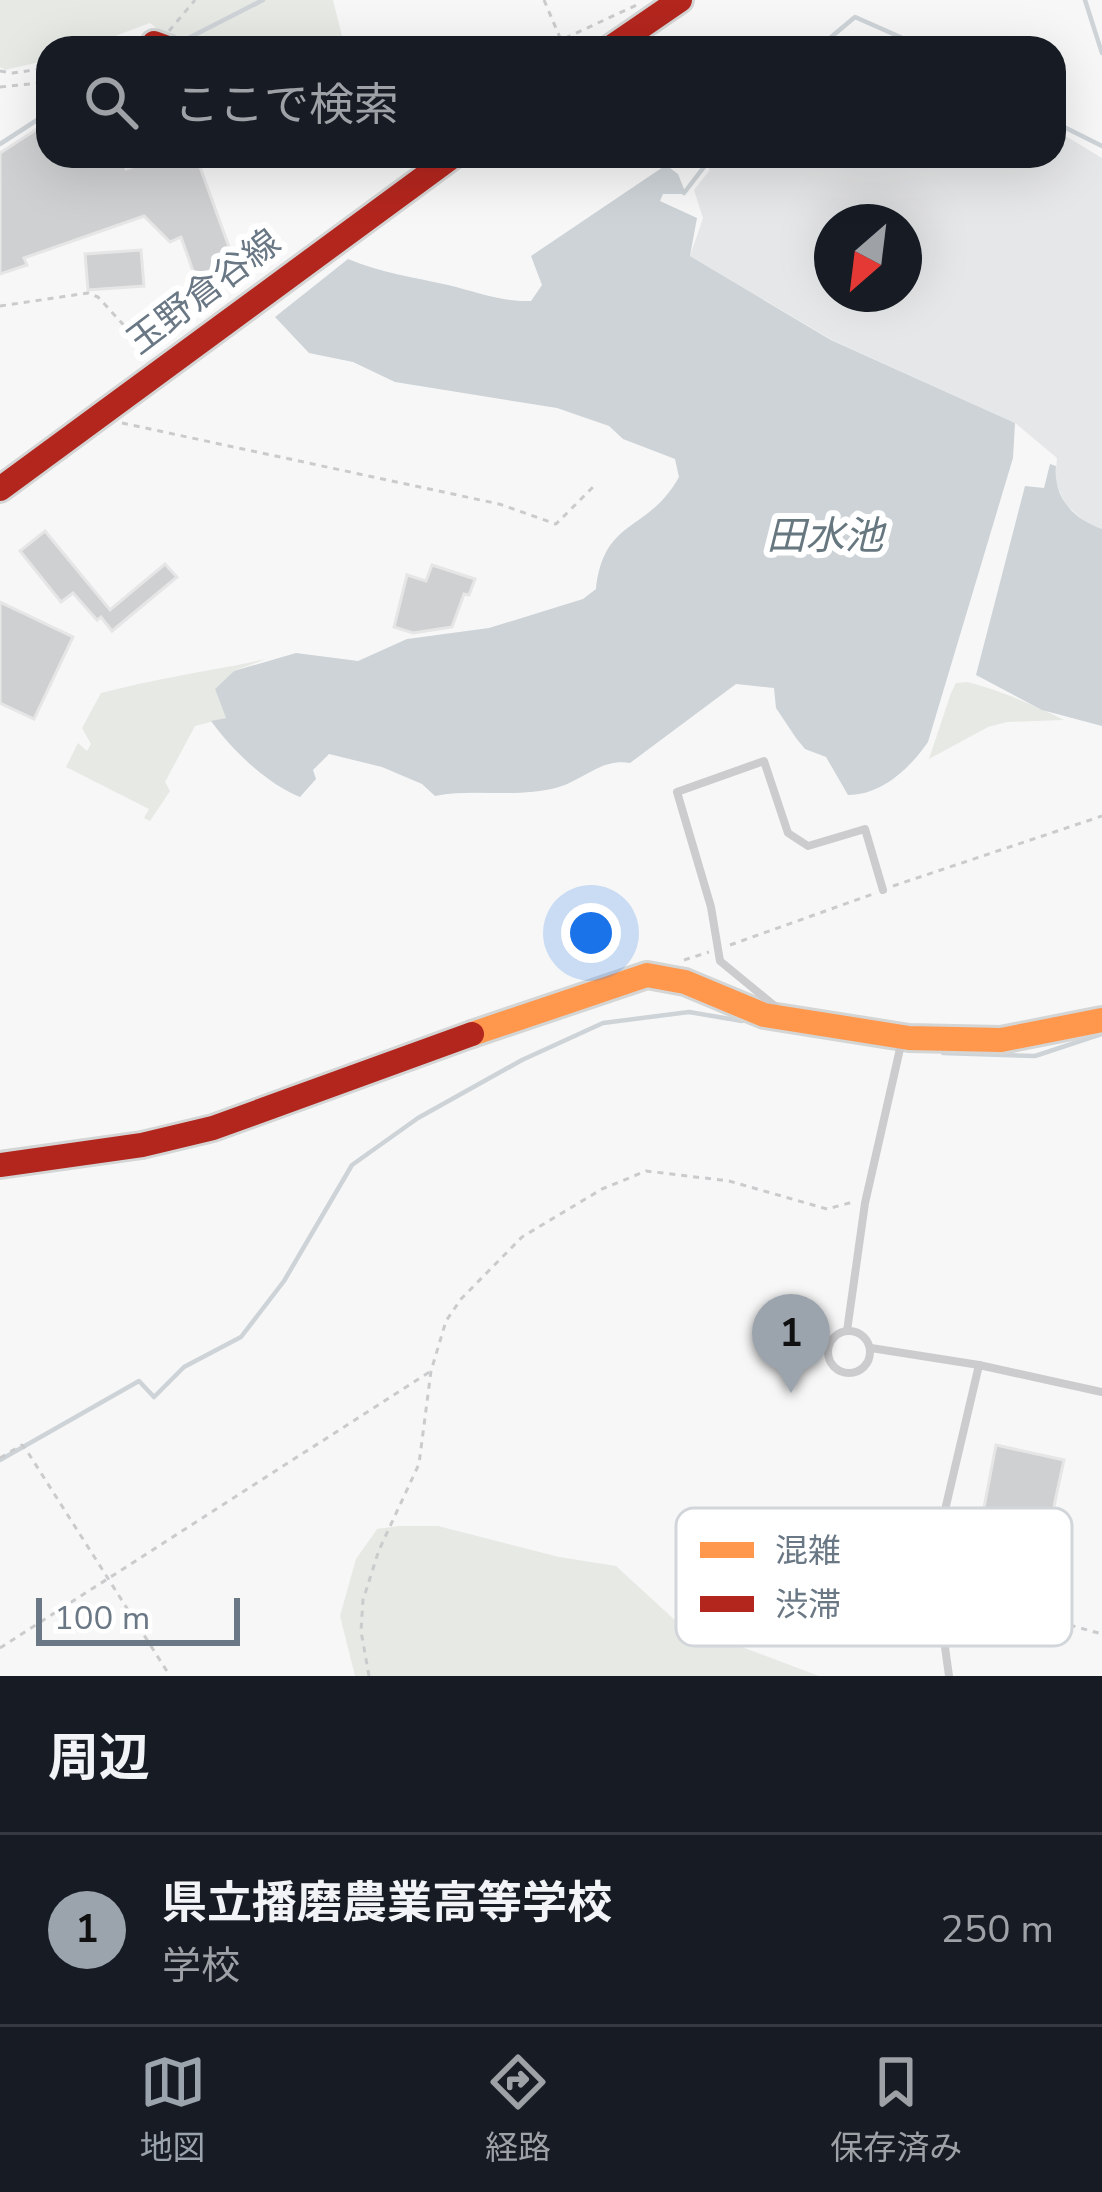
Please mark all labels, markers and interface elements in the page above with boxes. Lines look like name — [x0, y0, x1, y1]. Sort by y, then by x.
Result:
search box — [36, 36, 1066, 168]
icon: search — [78, 69, 144, 135]
text: ここで検索 — [174, 75, 399, 136]
north arrow — [814, 204, 922, 312]
street label: 玉野倉谷線 — [117, 218, 291, 366]
water label: 田水池 — [766, 510, 887, 563]
your location — [561, 903, 621, 963]
pin: 1 — [752, 1294, 830, 1393]
legend — [676, 1508, 1072, 1646]
text: 混雑 — [775, 1529, 841, 1574]
text: 渋滞 — [775, 1583, 841, 1628]
scale bar — [36, 1592, 240, 1645]
text: 100 m — [54, 1596, 150, 1641]
text: 周辺 — [48, 1723, 150, 1793]
text: 県立播磨農業高等学校 — [162, 1873, 612, 1934]
text: 1 — [75, 1903, 99, 1956]
text: 250 m — [940, 1903, 1054, 1956]
text: 学校 — [162, 1940, 240, 1993]
tab: 地図 — [140, 2049, 206, 2171]
tab: 経路 — [485, 2049, 551, 2171]
tab: 保存済み — [830, 2049, 962, 2171]

